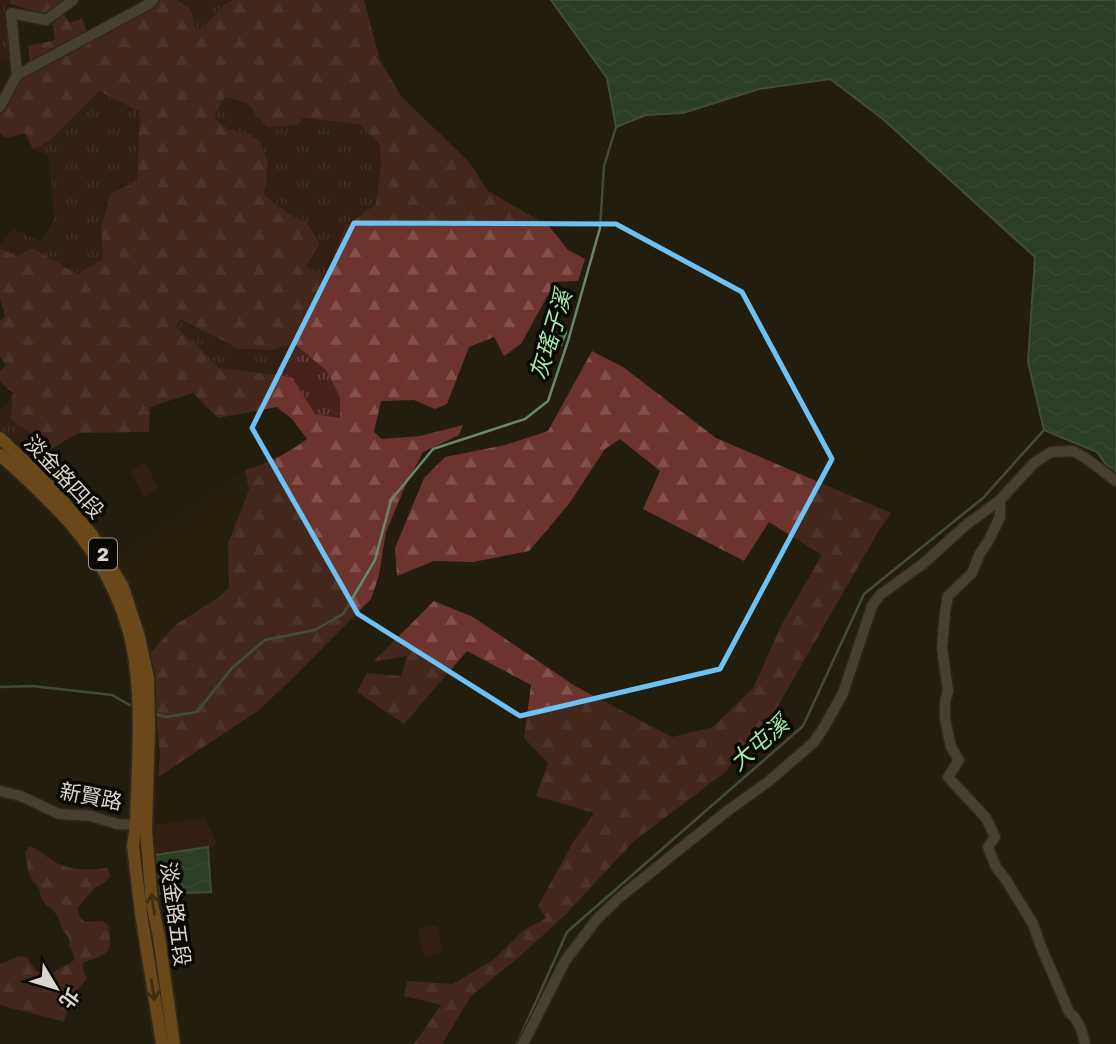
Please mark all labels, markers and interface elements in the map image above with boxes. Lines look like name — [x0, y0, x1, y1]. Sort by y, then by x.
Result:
water label: 灰瑤子溪 — [524, 284, 579, 383]
street label: 淡金路四段 — [19, 430, 109, 524]
road number: 2 — [89, 538, 117, 569]
water label: 大屯溪 — [724, 708, 796, 776]
street label: 新賢路 — [58, 778, 124, 815]
street label: 淡金路五段 — [156, 860, 195, 968]
one-way arrow — [146, 893, 159, 916]
north arrow — [21, 953, 91, 1023]
one-way arrow — [147, 978, 160, 1001]
text: 北 — [54, 984, 84, 1013]

